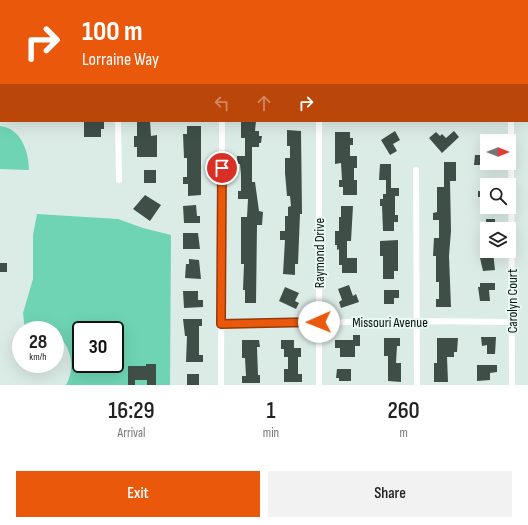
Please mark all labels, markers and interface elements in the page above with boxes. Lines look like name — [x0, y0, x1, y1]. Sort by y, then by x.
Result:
text: 100 m — [82, 15, 143, 48]
icon: right — [16, 16, 68, 68]
text: Lorraine Way — [82, 49, 159, 70]
icon: left — [211, 92, 233, 114]
icon: ahead — [253, 92, 275, 114]
icon: right — [295, 92, 317, 114]
north arrow — [480, 134, 516, 170]
map controls — [480, 134, 516, 258]
pin — [205, 151, 239, 185]
icon: arrive — [211, 157, 233, 179]
button: search — [480, 178, 516, 214]
street label: Raymond Drive — [311, 218, 328, 288]
button: layers — [480, 222, 516, 258]
street label: Carolyn Court — [504, 269, 521, 333]
position arrow — [298, 301, 340, 343]
street label: Missouri Avenue — [352, 314, 428, 331]
speed limit sign: 30 — [72, 321, 124, 373]
text: 28 — [29, 330, 47, 354]
text: km/h — [29, 351, 47, 363]
text: 16:29 — [108, 396, 155, 425]
text: 1 — [266, 396, 275, 425]
text: 260 — [387, 396, 420, 425]
text: Arrival — [117, 425, 145, 441]
text: min — [263, 425, 279, 441]
text: m — [399, 425, 408, 441]
button: Exit — [16, 471, 260, 517]
button: Share — [268, 471, 512, 517]

